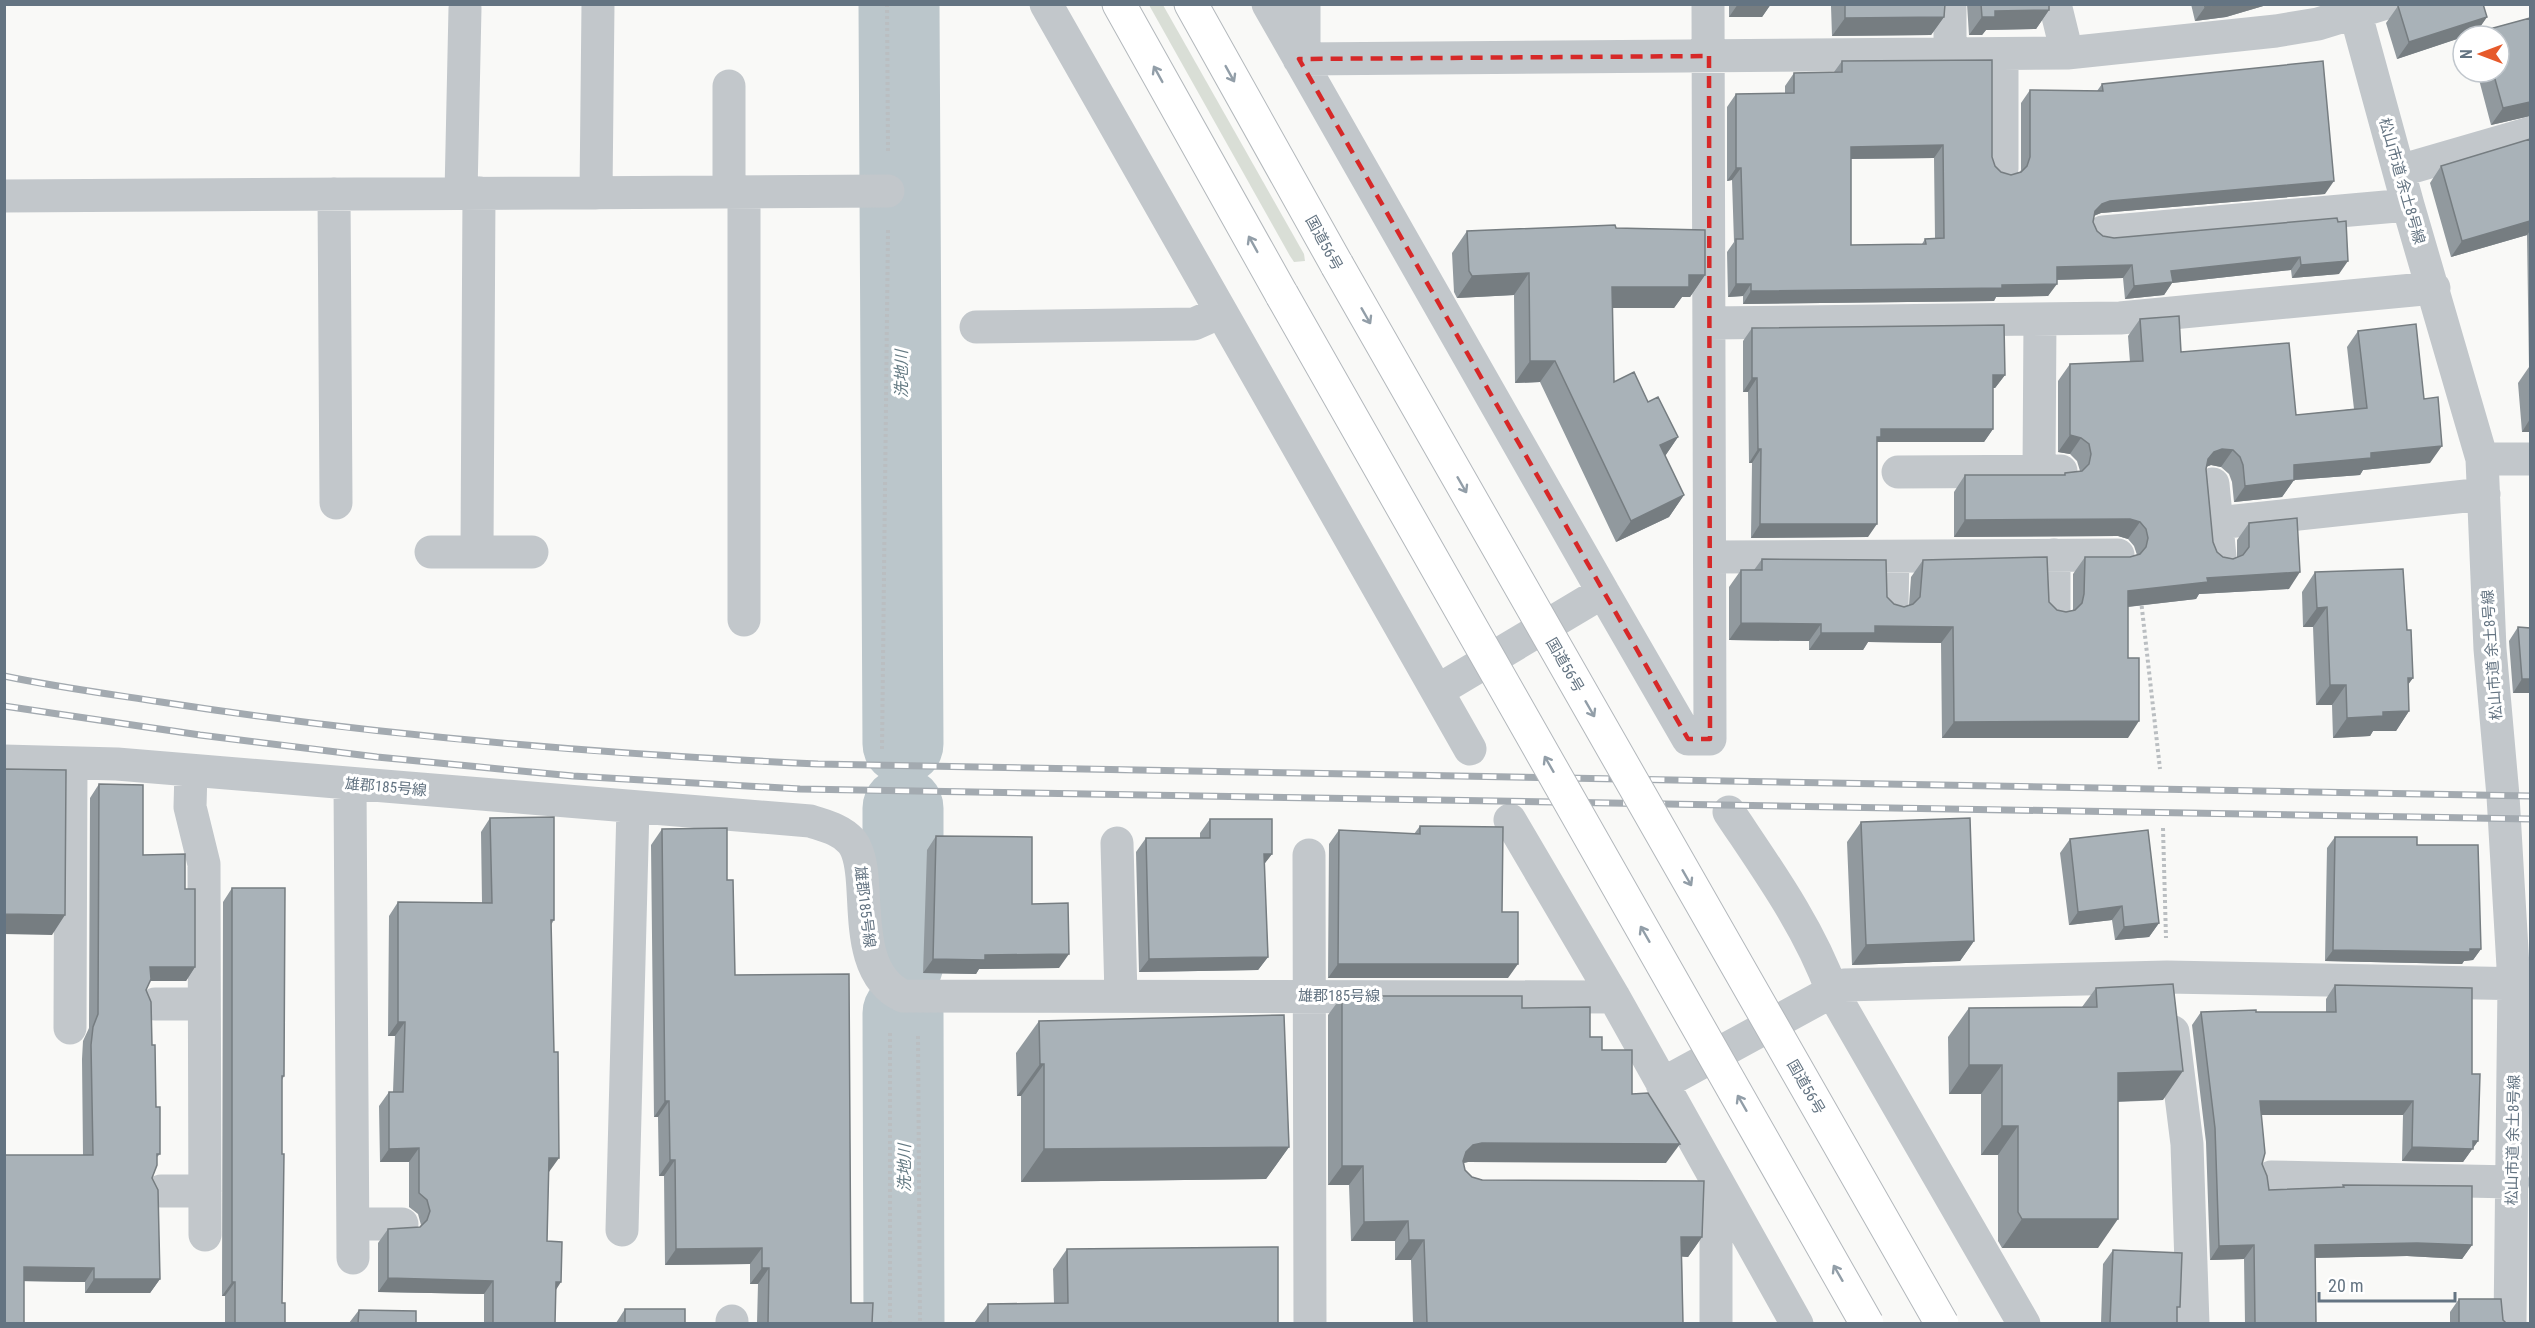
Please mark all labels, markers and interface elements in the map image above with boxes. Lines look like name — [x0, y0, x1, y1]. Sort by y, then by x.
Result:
north arrow — [2451, 24, 2511, 84]
text: N — [2457, 49, 2476, 59]
one-way arrow — [1224, 65, 1236, 82]
one-way arrow — [1152, 66, 1164, 83]
street label: 松山市道 余土8号線 — [2375, 116, 2429, 246]
street label: 国道56号 — [1302, 212, 1346, 274]
one-way arrow — [1247, 236, 1259, 253]
one-way arrow — [1360, 307, 1372, 324]
water label: 洗地川 — [892, 348, 911, 398]
one-way arrow — [1457, 476, 1469, 493]
street label: 松山市道 余土8号線 — [2478, 589, 2506, 721]
street label: 国道56号 — [1542, 635, 1588, 695]
one-way arrow — [1585, 700, 1597, 717]
one-way arrow — [1543, 756, 1555, 773]
street label: 雄郡185号線 — [344, 774, 428, 800]
street label: 雄郡185号線 — [851, 865, 879, 949]
one-way arrow — [1681, 869, 1693, 886]
one-way arrow — [1639, 926, 1651, 943]
street label: 雄郡185号線 — [1298, 987, 1380, 1005]
street label: 国道56号 — [1783, 1057, 1829, 1117]
street label: 松山市道 余土8号線 — [2503, 1074, 2523, 1206]
one-way arrow — [1735, 1095, 1747, 1112]
water label: 洗地川 — [895, 1142, 914, 1192]
one-way arrow — [1832, 1265, 1844, 1282]
scale bar — [2319, 1265, 2456, 1303]
text: 20 m — [2328, 1275, 2363, 1296]

